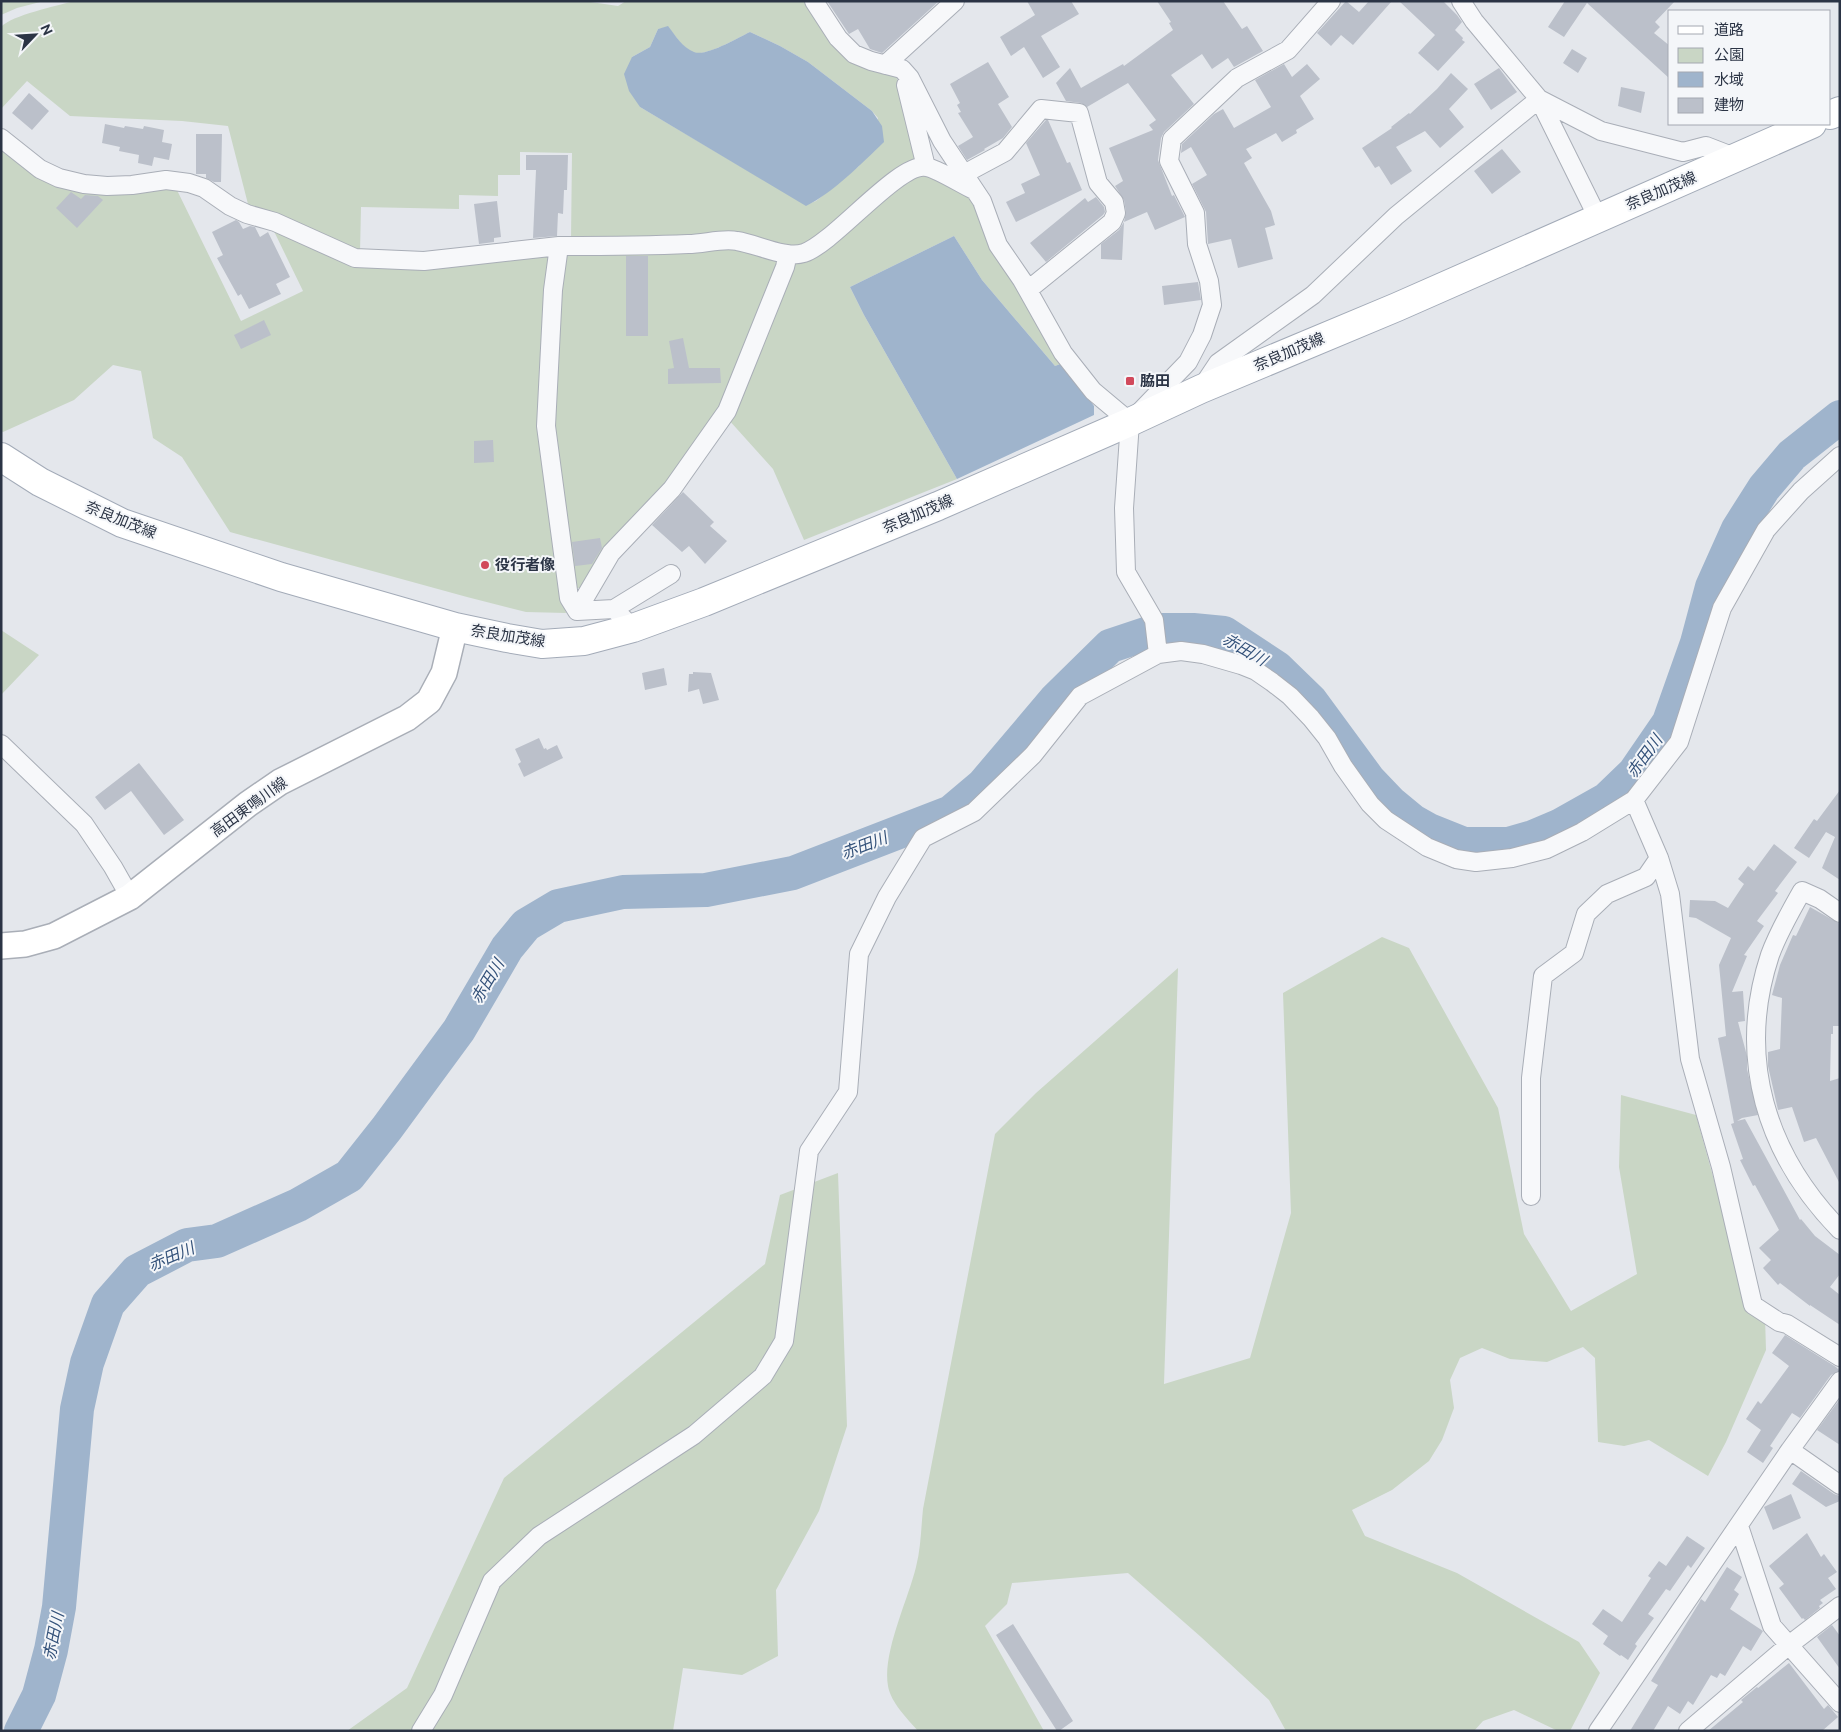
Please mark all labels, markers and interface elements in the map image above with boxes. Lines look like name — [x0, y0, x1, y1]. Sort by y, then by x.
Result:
north arrow — [10, 10, 60, 60]
legend — [1668, 10, 1831, 125]
text: N — [37, 21, 56, 38]
text: 道路 — [1714, 21, 1744, 38]
text: 公園 — [1714, 46, 1744, 63]
text: 水域 — [1714, 71, 1744, 88]
text: 建物 — [1714, 96, 1744, 113]
street label: 奈良加茂線 — [1623, 168, 1699, 213]
street label: 奈良加茂線 — [1251, 329, 1327, 374]
place label: 脇田 — [1140, 372, 1170, 389]
marker: 脇田 — [1124, 375, 1136, 387]
street label: 奈良加茂線 — [880, 491, 956, 536]
street label: 奈良加茂線 — [83, 498, 159, 541]
place label: 役行者像 — [495, 556, 555, 573]
marker: 役行者像 — [479, 559, 491, 571]
street label: 奈良加茂線 — [470, 621, 546, 650]
water label: 赤田川 — [1220, 629, 1272, 670]
water label: 赤田川 — [1623, 730, 1667, 781]
street label: 高田東鳴川線 — [207, 773, 290, 840]
water label: 赤田川 — [838, 827, 891, 862]
water label: 赤田川 — [467, 954, 508, 1006]
water label: 赤田川 — [145, 1238, 198, 1274]
water label: 赤田川 — [40, 1609, 67, 1661]

